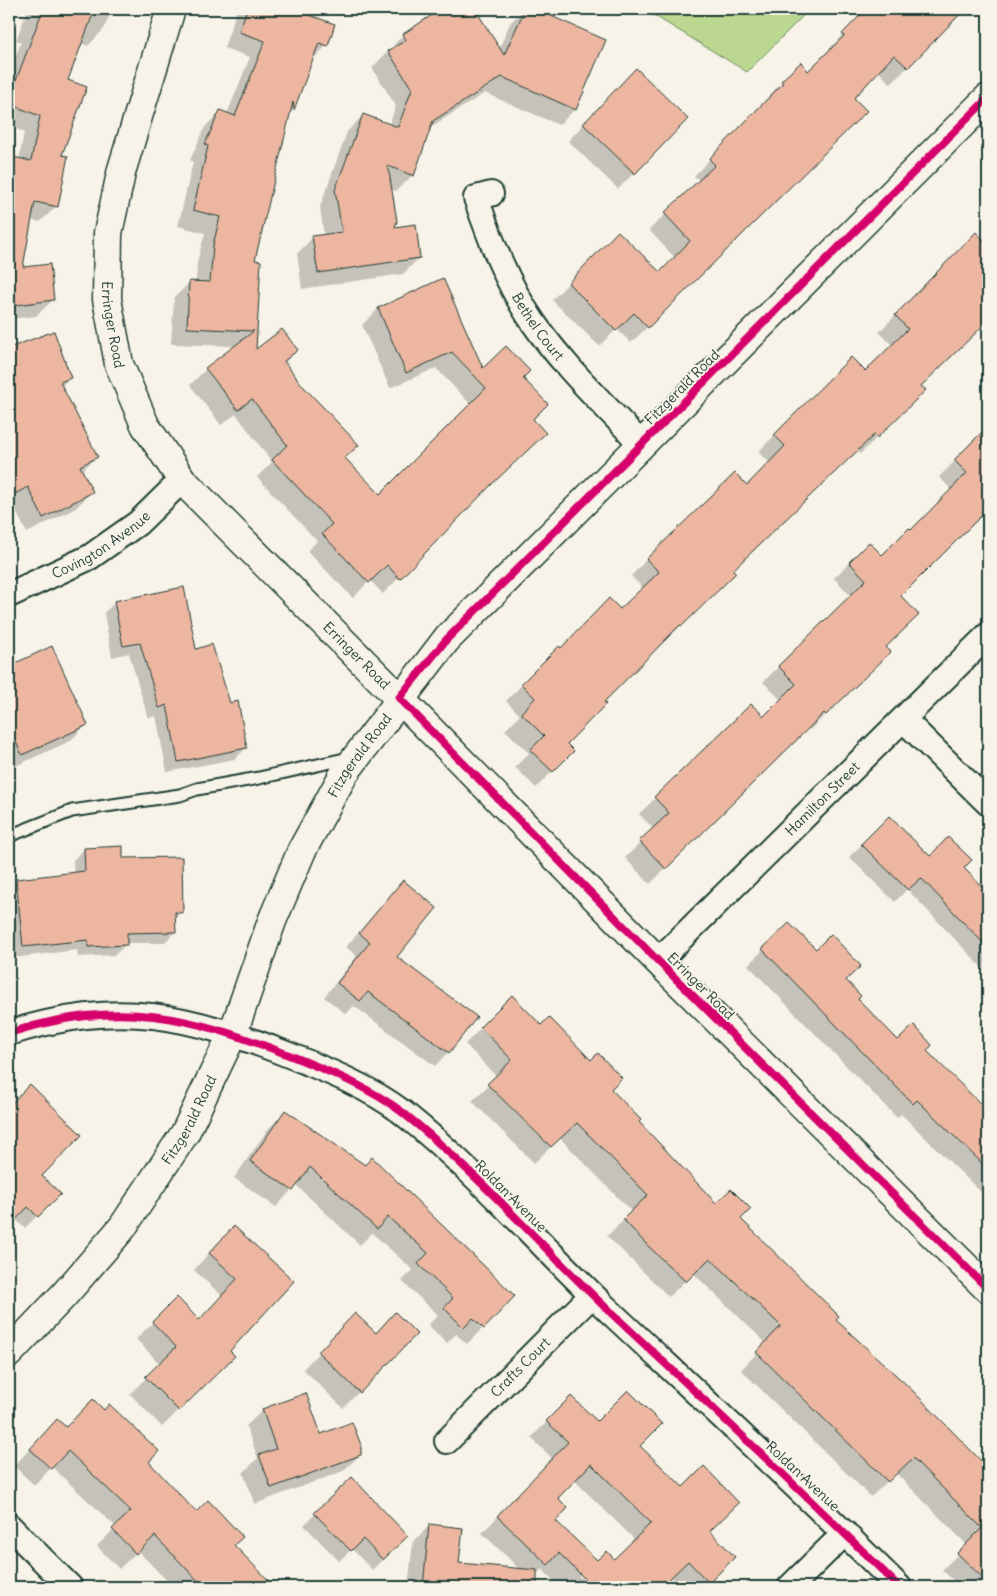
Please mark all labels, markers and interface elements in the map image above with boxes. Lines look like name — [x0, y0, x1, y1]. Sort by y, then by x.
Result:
street label: Erringer Road — [98, 281, 129, 370]
street label: Bethel Court — [508, 289, 568, 365]
street label: Fitzgerald Road — [641, 346, 723, 428]
street label: Covington Avenue — [49, 507, 154, 583]
street label: Erringer Road — [319, 618, 394, 693]
street label: Fitzgerald Road — [324, 710, 395, 801]
street label: Hamilton Street — [781, 758, 864, 840]
street label: Erringer Road — [664, 949, 738, 1023]
street label: Fitzgerald Road — [158, 1072, 220, 1168]
street label: Roldan Avenue — [471, 1156, 551, 1236]
street label: Crafts Court — [487, 1333, 554, 1401]
street label: Roldan Avenue — [762, 1437, 844, 1515]

